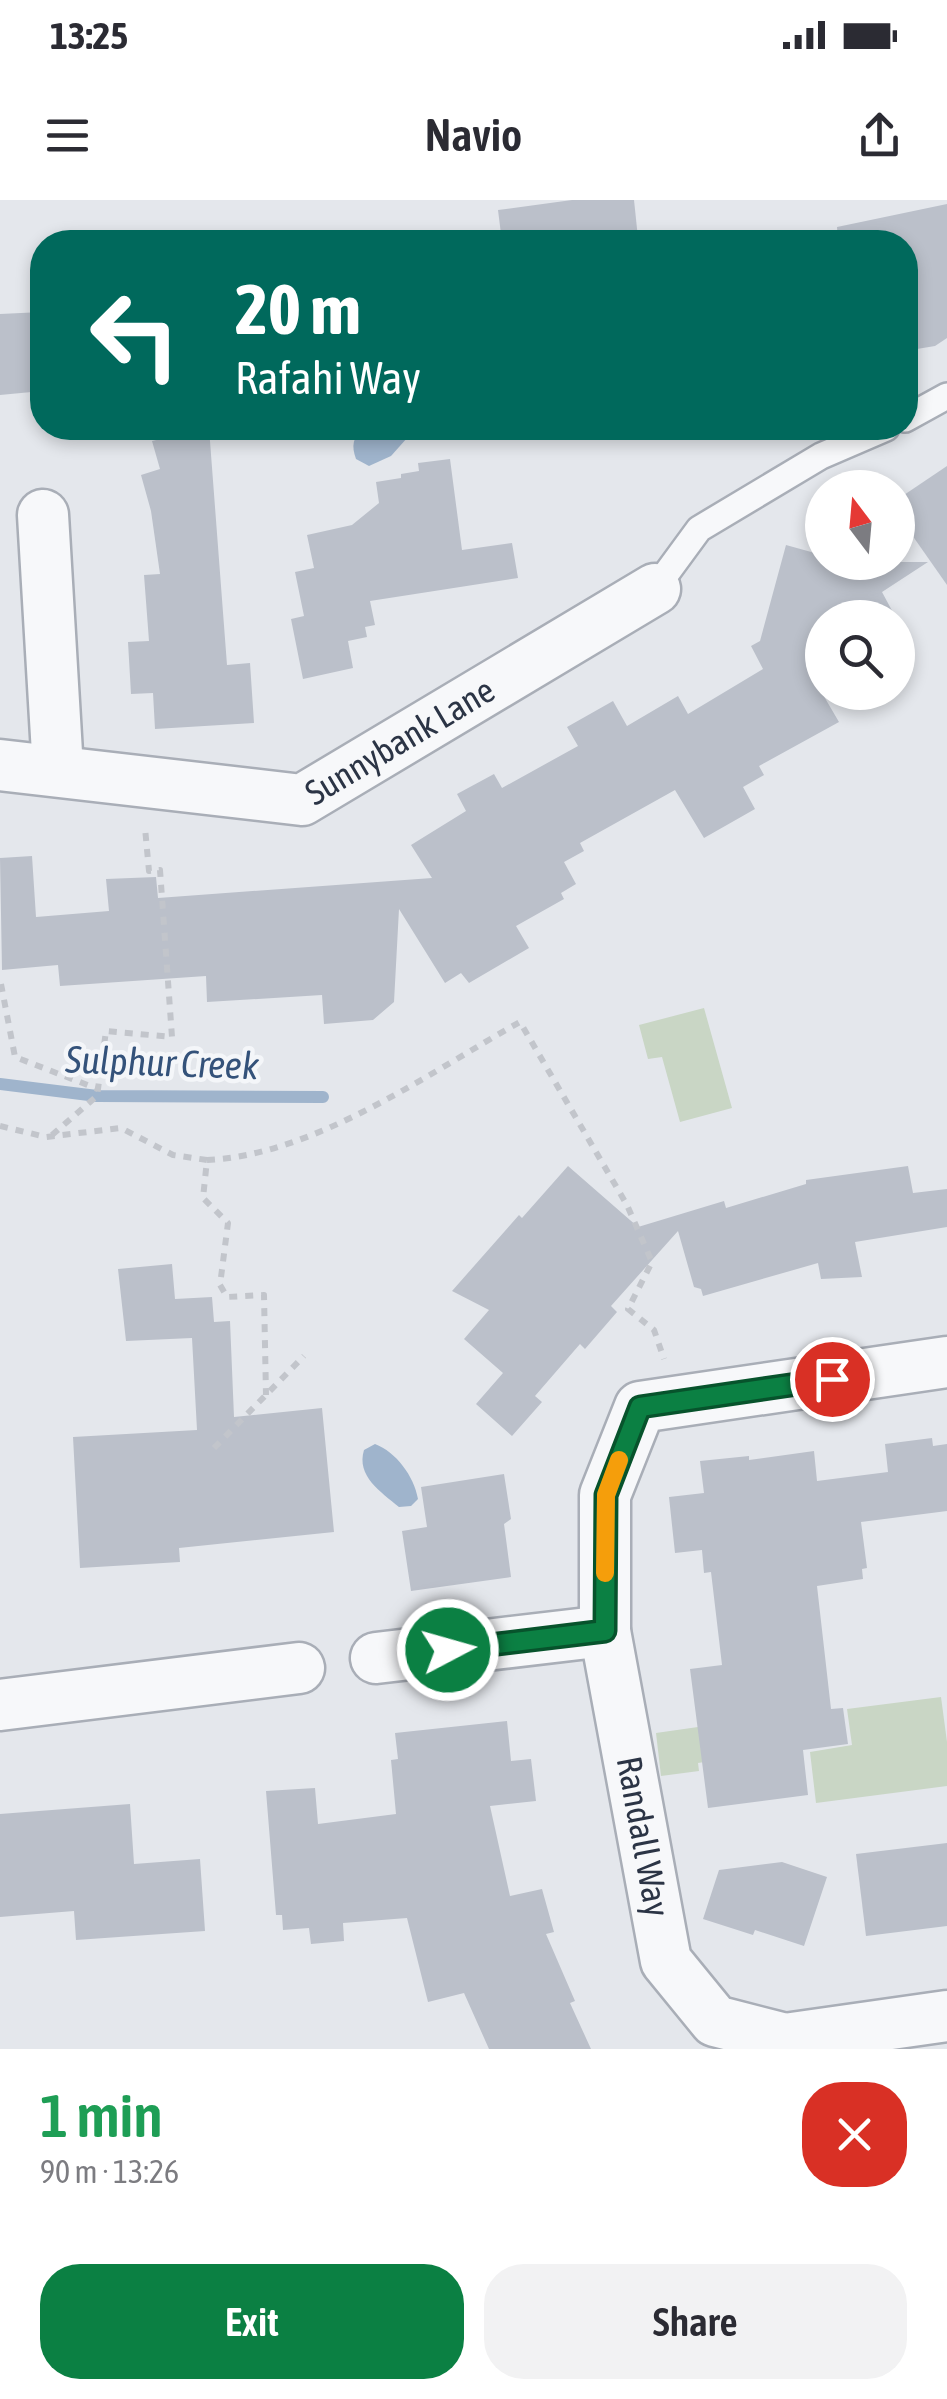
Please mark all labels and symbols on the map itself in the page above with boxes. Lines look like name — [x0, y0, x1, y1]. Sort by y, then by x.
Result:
north arrow — [805, 470, 915, 580]
street label: Sunnybank Lane — [298, 669, 501, 812]
water label: Sulphur Creek — [64, 1038, 261, 1087]
pin — [790, 1337, 875, 1422]
position arrow — [396, 1598, 500, 1702]
street label: Randall Way — [610, 1753, 678, 1920]

